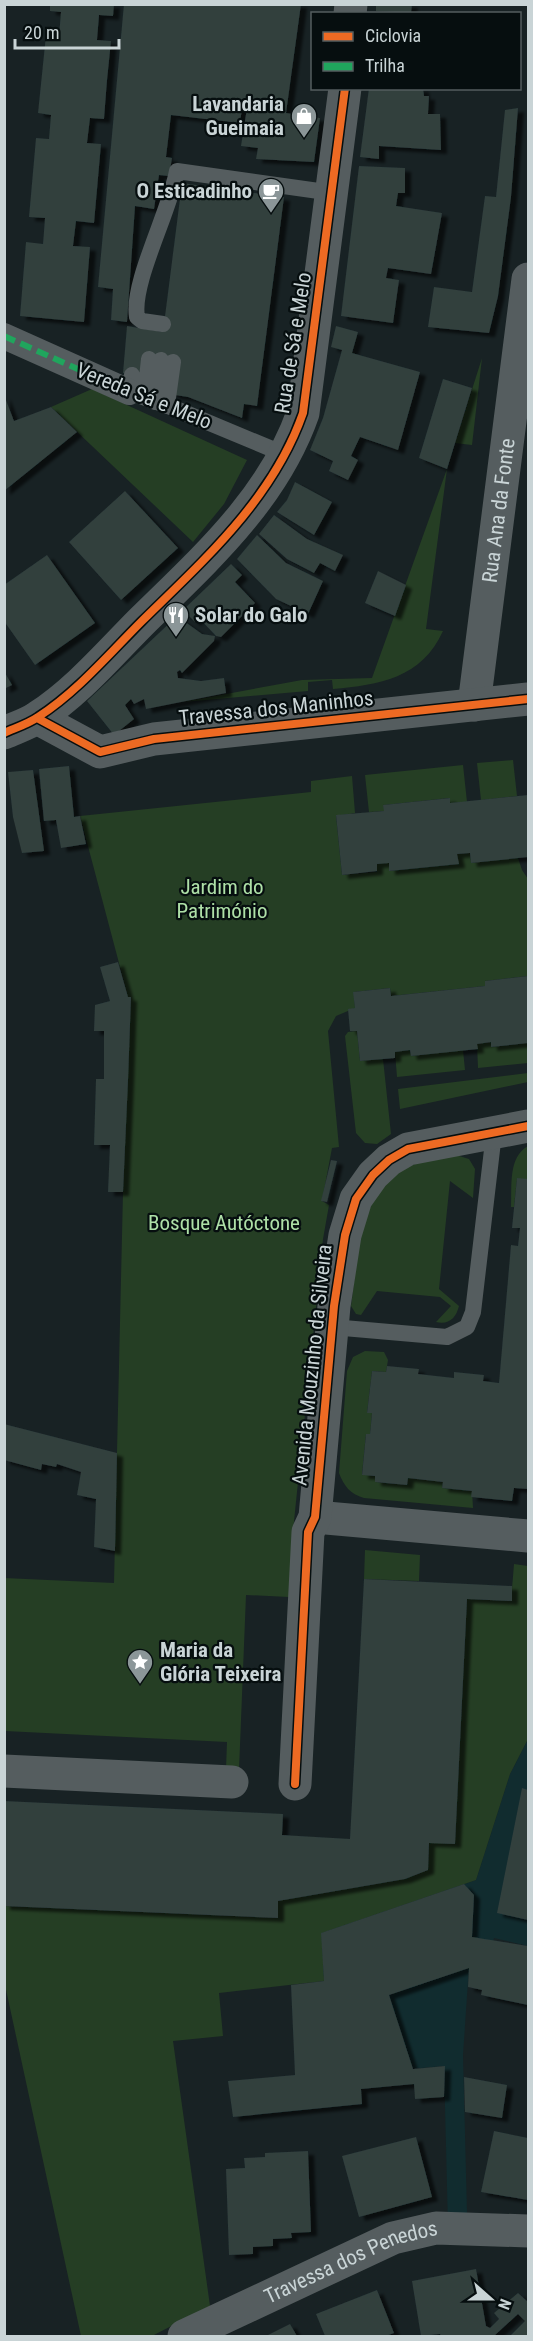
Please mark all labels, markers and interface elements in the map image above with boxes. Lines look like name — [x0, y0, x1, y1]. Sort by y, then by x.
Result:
scale bar — [15, 12, 118, 50]
legend — [311, 12, 521, 90]
text: 20 m — [24, 22, 59, 43]
text: Ciclovia — [365, 25, 421, 46]
text: Trilha — [365, 55, 405, 76]
place label: Lavandaria Gueimaia — [192, 92, 284, 140]
shop icon: Lavandaria Gueimaia — [289, 101, 319, 139]
cafe icon: O Esticadinho — [256, 176, 286, 214]
place label: O Esticadinho — [137, 179, 252, 203]
street label: Rua de Sá e Melo — [270, 271, 316, 415]
street label: Vereda Sá e Melo — [73, 358, 215, 434]
street label: Rua Ana da Fonte — [478, 437, 520, 584]
restaurant icon: Solar do Galo — [161, 600, 191, 638]
place label: Solar do Galo — [195, 603, 307, 627]
street label: Travessa dos Maninhos — [178, 686, 374, 730]
park label: Jardim do Património — [177, 875, 267, 923]
park label: Bosque Autóctone — [148, 1211, 300, 1235]
street label: Avenida Mouzinho da Silveira — [287, 1243, 337, 1487]
place label: Maria da Glória Teixeira — [160, 1638, 281, 1686]
place icon: Maria da Glória Teixeira — [125, 1647, 155, 1685]
street label: Travessa dos Penedos — [260, 2216, 440, 2309]
north arrow — [461, 2269, 521, 2329]
text: N — [494, 2296, 515, 2312]

